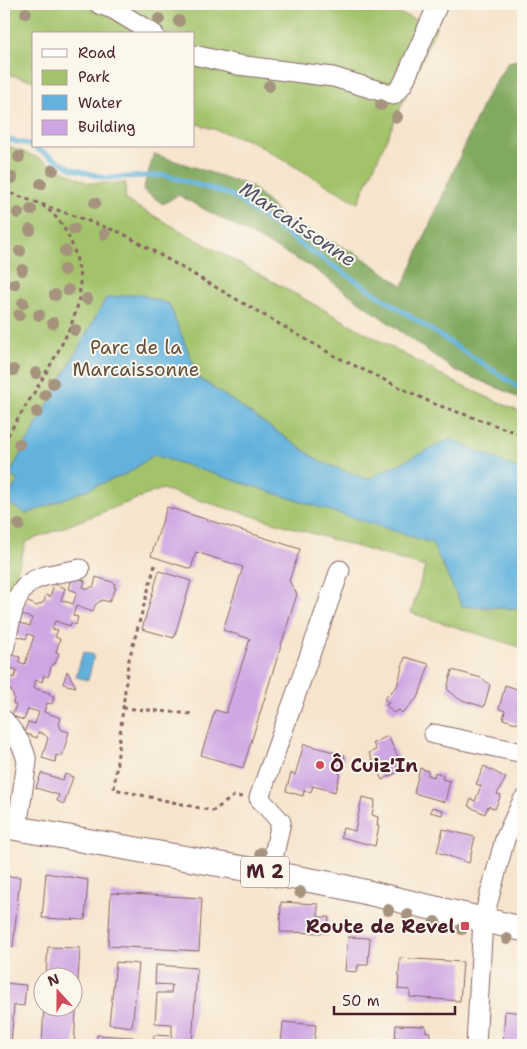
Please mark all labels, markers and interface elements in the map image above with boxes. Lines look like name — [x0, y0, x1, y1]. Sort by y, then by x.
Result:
legend — [32, 32, 195, 148]
text: Road — [78, 43, 116, 63]
text: Park — [78, 67, 110, 87]
text: Water — [78, 93, 122, 113]
text: Building — [78, 117, 135, 137]
water label: Marcaissonne — [235, 175, 361, 273]
park label: Parc de la Marcaissonne — [72, 335, 200, 382]
place label: Ô Cuiz'In — [330, 753, 418, 778]
marker: Ô Cuiz'In — [314, 759, 326, 771]
road number: M 2 — [241, 856, 289, 888]
place label: Route de Revel — [306, 914, 455, 939]
marker: Route de Revel — [459, 920, 471, 932]
north arrow — [32, 966, 82, 1016]
text: N — [45, 969, 62, 990]
scale bar — [334, 984, 456, 1016]
text: 50 m — [342, 991, 380, 1011]

